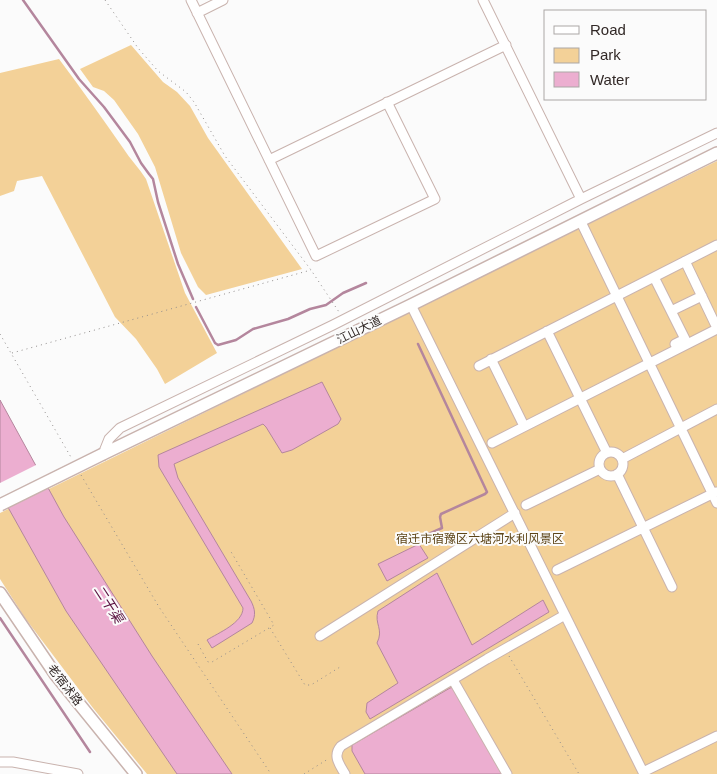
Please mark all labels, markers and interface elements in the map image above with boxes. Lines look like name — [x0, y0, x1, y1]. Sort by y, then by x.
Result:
legend — [544, 10, 707, 100]
text: Road — [590, 21, 626, 38]
text: Park — [590, 46, 621, 63]
text: Water — [590, 71, 629, 88]
street label: 江山大道 — [334, 313, 384, 347]
park label: 宿迁市宿豫区六塘河水利风景区 — [396, 532, 564, 546]
water label: 二干渠 — [91, 582, 128, 628]
street label: 老宿沭路 — [45, 662, 85, 708]

